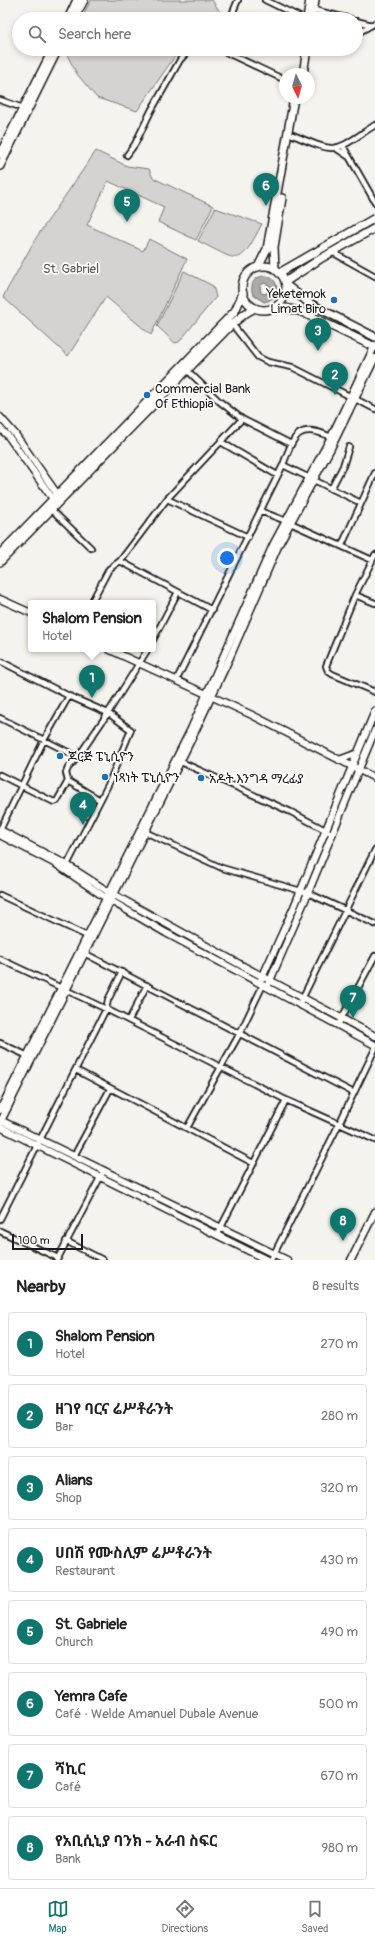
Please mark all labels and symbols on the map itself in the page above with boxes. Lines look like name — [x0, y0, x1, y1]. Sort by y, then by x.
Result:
north arrow — [279, 68, 315, 104]
pin: 6 — [253, 173, 279, 206]
pin: 5 — [114, 189, 140, 222]
park label: St. Gabriel — [43, 261, 99, 277]
place label: Yeketemok Limat Biro — [265, 286, 327, 317]
marker: Yeketemok Limat Biro — [329, 295, 339, 305]
pin: 3 — [305, 318, 331, 351]
pin: 2 — [322, 362, 348, 395]
place label: Commercial Bank Of Ethiopia — [155, 381, 251, 412]
marker: Commercial Bank Of Ethiopia — [142, 390, 152, 400]
your location — [217, 548, 237, 568]
pin: 1 — [79, 665, 105, 698]
place label: ጆርጅ ፔኒሲዮን — [68, 749, 134, 765]
marker: ጆርጅ ፔኒሲዮን — [55, 751, 65, 761]
place label: ነጻነት ፔኒሲዮን — [113, 770, 180, 786]
place label: አዶት እንግዳ ማረፊያ — [209, 771, 303, 787]
marker: ነጻነት ፔኒሲዮን — [100, 772, 110, 782]
marker: አዶት እንግዳ ማረፊያ — [196, 773, 206, 783]
pin: 4 — [70, 792, 96, 825]
pin: 7 — [340, 985, 366, 1018]
pin: 8 — [330, 1208, 356, 1241]
scale bar — [12, 1232, 83, 1251]

